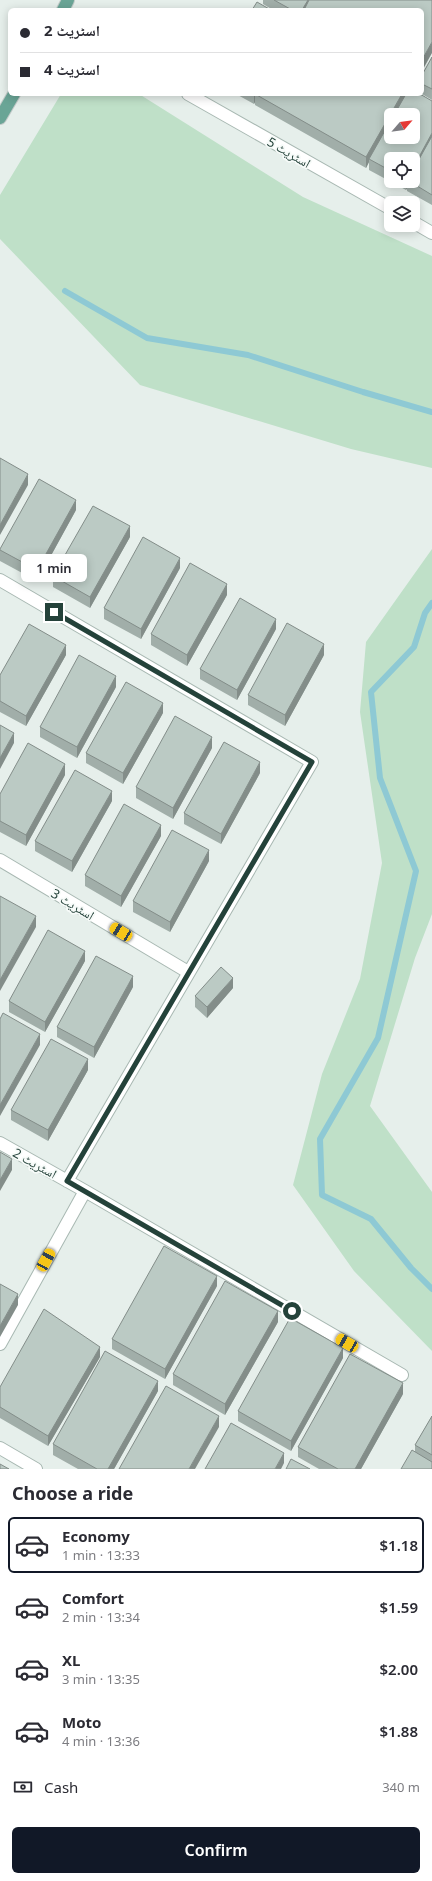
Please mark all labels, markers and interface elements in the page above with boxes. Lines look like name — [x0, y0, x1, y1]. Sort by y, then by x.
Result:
text: اسٹریٹ 2 — [44, 20, 100, 40]
text: اسٹریٹ 4 — [44, 59, 100, 79]
north arrow — [384, 108, 420, 144]
map controls — [384, 108, 420, 232]
street label: اسٹریٹ 5 — [264, 132, 314, 172]
button: locate — [384, 152, 420, 188]
button: layers — [384, 196, 420, 232]
callout: 1 min — [21, 554, 87, 582]
text: 1 min — [36, 559, 72, 577]
route end — [45, 603, 63, 621]
street label: اسٹریٹ 3 — [48, 884, 98, 924]
car — [108, 921, 134, 943]
street label: اسٹریٹ 2 — [10, 1144, 60, 1182]
car — [35, 1247, 57, 1273]
route start — [283, 1302, 301, 1320]
car — [334, 1332, 360, 1354]
text: Choose a ride — [12, 1481, 133, 1505]
text: Economy — [62, 1526, 130, 1546]
icon: car — [14, 1527, 50, 1563]
text: $1.18 — [380, 1535, 418, 1555]
text: 1 min · 13:33 — [62, 1546, 140, 1564]
text: Comfort — [62, 1588, 124, 1608]
icon: car — [14, 1589, 50, 1625]
text: $1.59 — [380, 1597, 418, 1617]
text: 2 min · 13:34 — [62, 1608, 140, 1626]
text: XL — [62, 1650, 80, 1670]
icon: car — [14, 1651, 50, 1687]
text: $2.00 — [380, 1659, 418, 1679]
text: 3 min · 13:35 — [62, 1670, 140, 1688]
text: Moto — [62, 1712, 101, 1732]
icon: car — [14, 1713, 50, 1749]
text: $1.88 — [380, 1721, 418, 1741]
text: 4 min · 13:36 — [62, 1732, 140, 1750]
icon: cash — [12, 1776, 34, 1798]
text: Cash — [44, 1777, 78, 1797]
text: 340 m — [382, 1778, 420, 1796]
button: Confirm — [12, 1827, 420, 1873]

